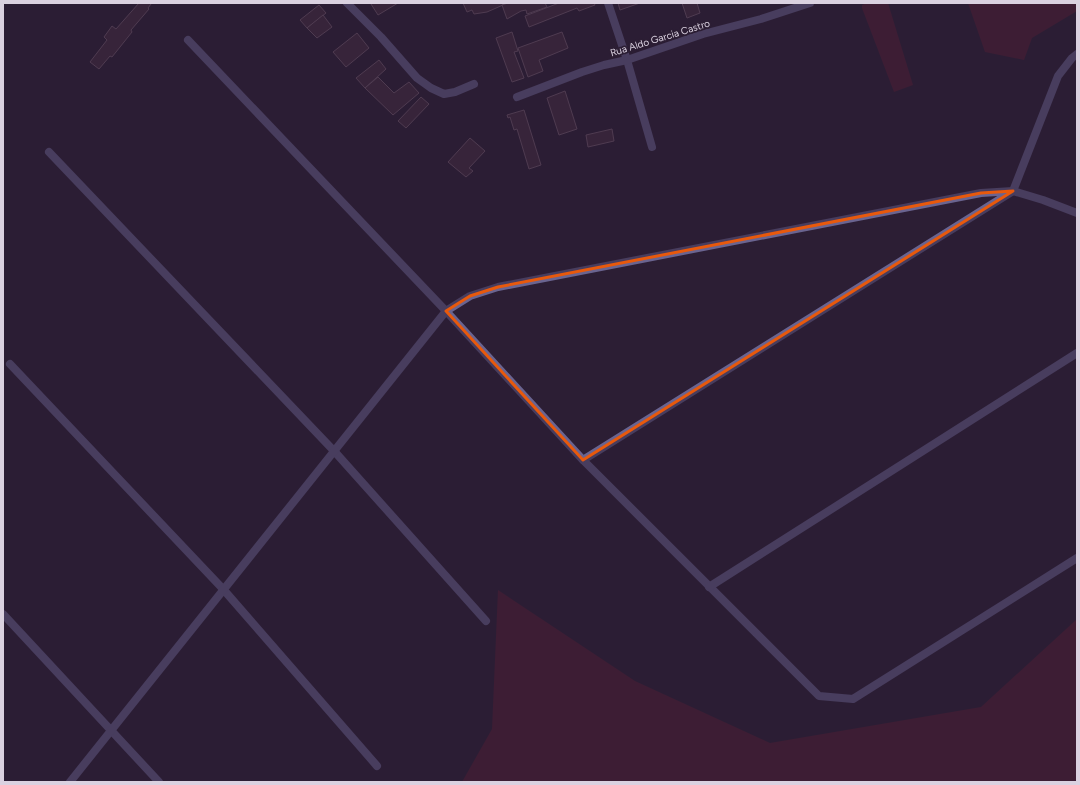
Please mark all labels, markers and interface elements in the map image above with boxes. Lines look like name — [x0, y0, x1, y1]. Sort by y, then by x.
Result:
street label: Rua Aldo Garcia Castro — [608, 17, 712, 59]

